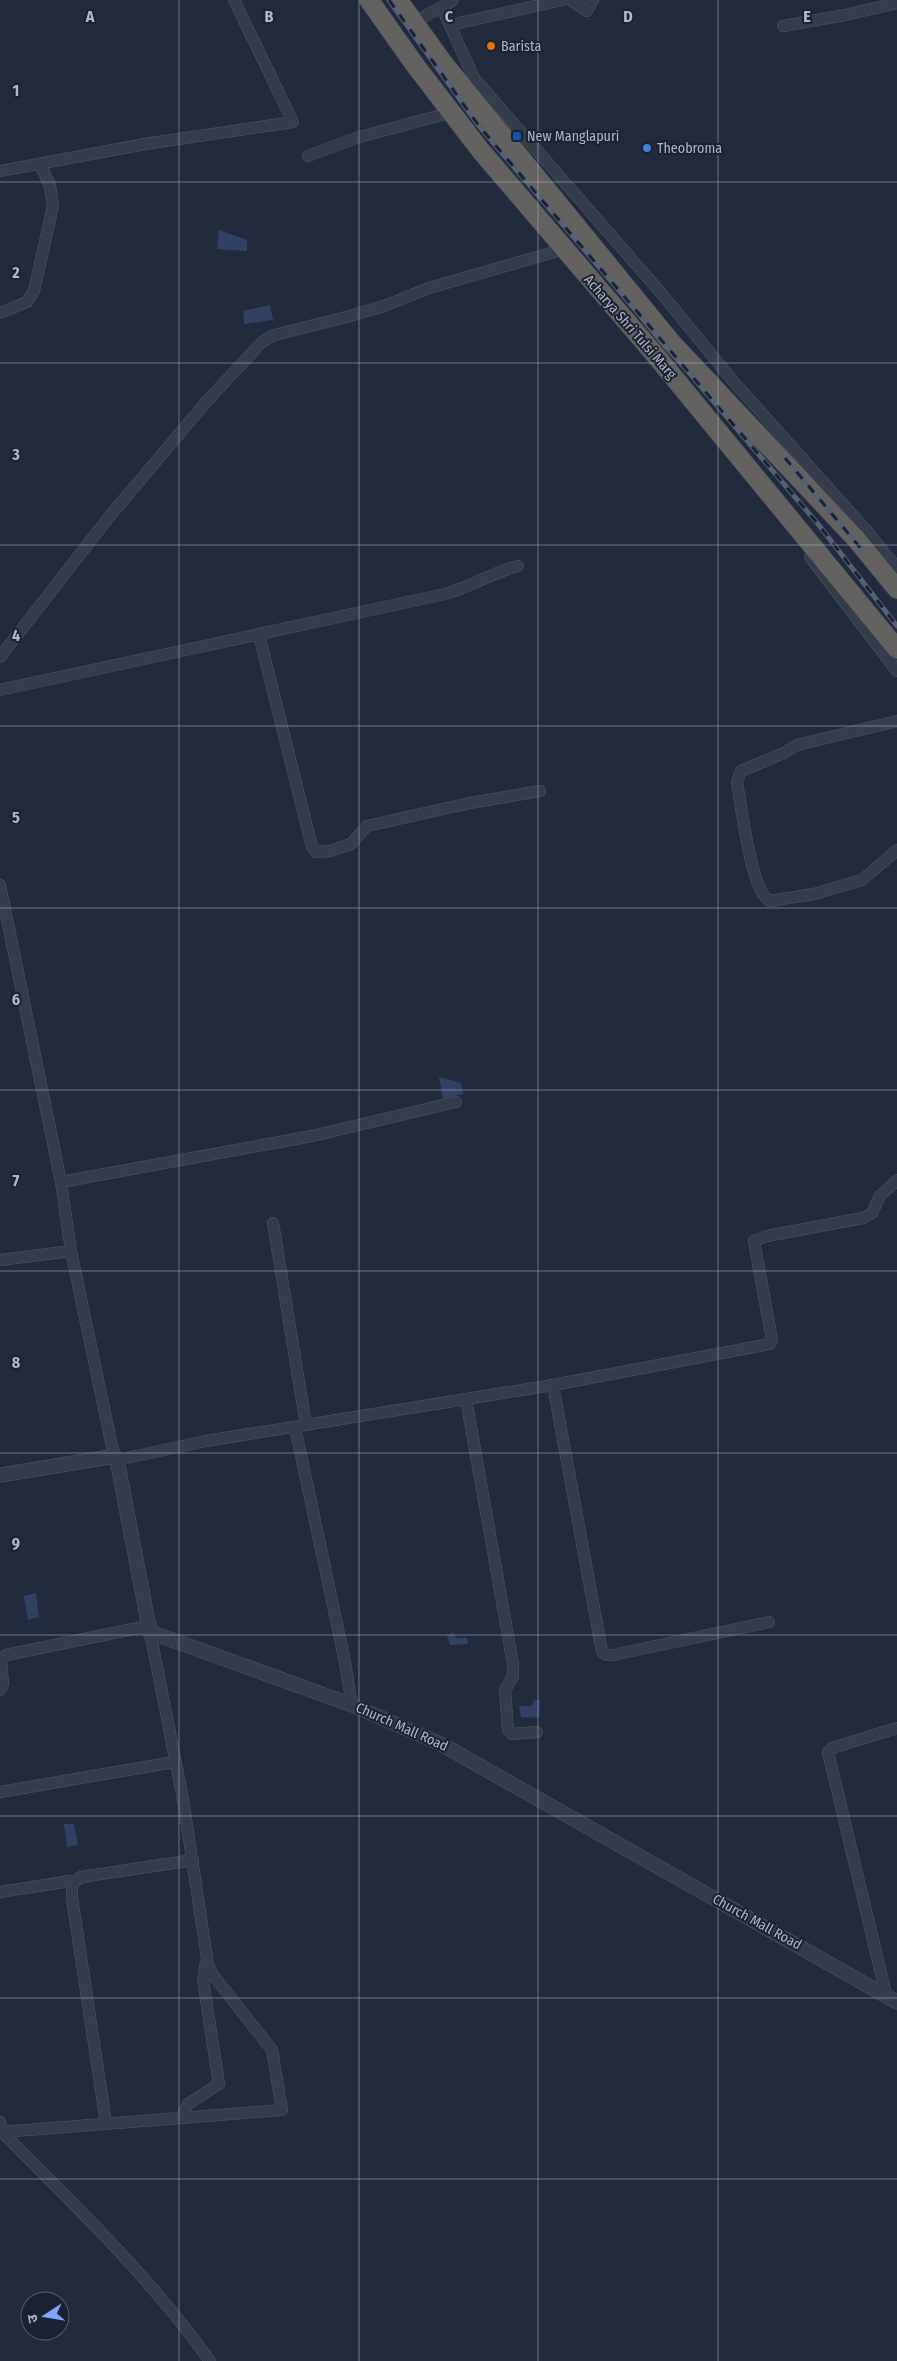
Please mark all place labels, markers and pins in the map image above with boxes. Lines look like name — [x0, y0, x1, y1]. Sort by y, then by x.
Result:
place label: Barista — [501, 38, 541, 55]
marker: Barista — [485, 40, 497, 52]
place label: New Manglapuri — [527, 128, 619, 145]
marker: New Manglapuri — [511, 130, 523, 142]
place label: Theobroma — [657, 140, 722, 157]
marker: Theobroma — [641, 142, 653, 154]

